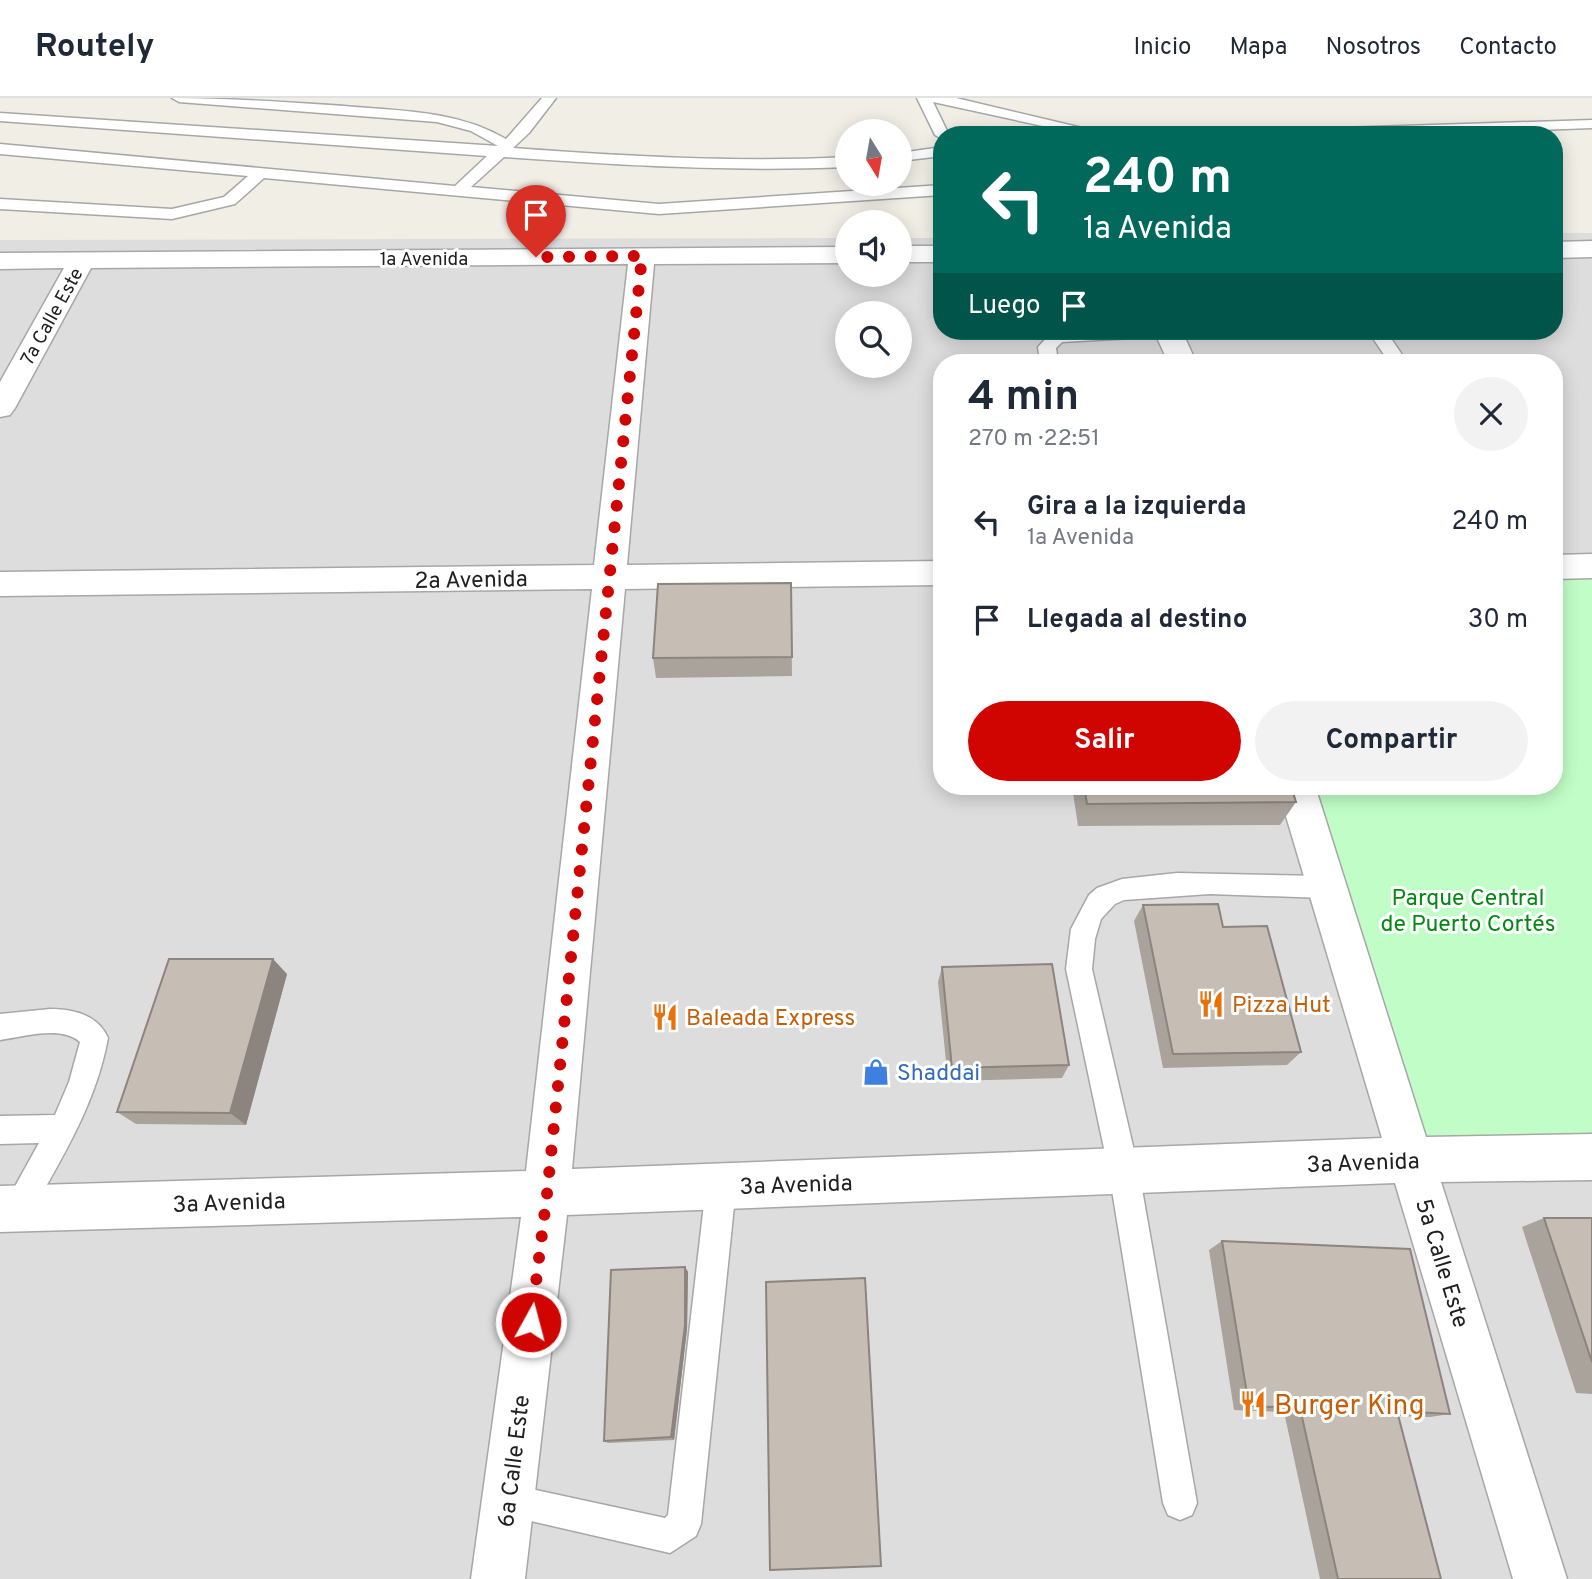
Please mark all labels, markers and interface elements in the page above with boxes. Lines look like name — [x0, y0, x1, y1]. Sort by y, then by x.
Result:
text: Routely — [35, 27, 154, 69]
text: Inicio — [1134, 33, 1191, 63]
text: Mapa — [1229, 33, 1288, 63]
text: Nosotros — [1326, 33, 1421, 63]
text: Contacto — [1459, 33, 1557, 63]
north arrow — [835, 119, 912, 196]
map controls — [835, 119, 912, 378]
text: 240 m — [1083, 149, 1232, 211]
icon: left — [968, 154, 1059, 245]
pin — [506, 185, 566, 257]
icon: arrive — [517, 196, 555, 234]
button: sound — [835, 210, 912, 287]
text: 1a Avenida — [1083, 210, 1232, 250]
street label: 1a Avenida — [380, 248, 468, 272]
street label: 7a Calle Este — [16, 264, 89, 370]
icon: arrive — [1055, 287, 1093, 325]
text: Luego — [968, 290, 1041, 323]
button: search — [835, 301, 912, 378]
text: 4 min — [968, 372, 1079, 425]
button: close — [1454, 377, 1528, 451]
text: 270 m · 22:51 — [968, 425, 1100, 454]
text: Gira a la izquierda — [1027, 491, 1246, 524]
icon: left — [968, 503, 1006, 541]
text: 240 m — [1451, 506, 1528, 539]
text: 1a Avenida — [1027, 524, 1134, 553]
street label: 2a Avenida — [414, 566, 528, 597]
icon: arrive — [968, 601, 1006, 639]
text: Llegada al destino — [1027, 604, 1247, 637]
text: 30 m — [1468, 604, 1528, 637]
button: Salir — [968, 701, 1241, 781]
button: Compartir — [1255, 701, 1528, 781]
park label: Parque Central de Puerto Cortés — [1381, 885, 1555, 940]
restaurant icon: Pizza Hut — [1196, 989, 1226, 1019]
place label: Pizza Hut — [1232, 992, 1331, 1021]
restaurant icon: Baleada Express — [650, 1002, 680, 1032]
place label: Baleada Express — [686, 1005, 855, 1034]
shop icon: Shaddai — [861, 1057, 891, 1087]
place label: Shaddai — [897, 1060, 980, 1089]
street label: 3a Avenida — [1306, 1148, 1420, 1181]
street label: 3a Avenida — [739, 1170, 853, 1203]
street label: 3a Avenida — [172, 1188, 286, 1221]
street label: 5a Calle Este — [1407, 1196, 1474, 1332]
position arrow — [494, 1285, 568, 1359]
restaurant icon: Burger King — [1238, 1389, 1268, 1419]
place label: Burger King — [1274, 1389, 1425, 1425]
street label: 6a Calle Este — [493, 1394, 538, 1529]

